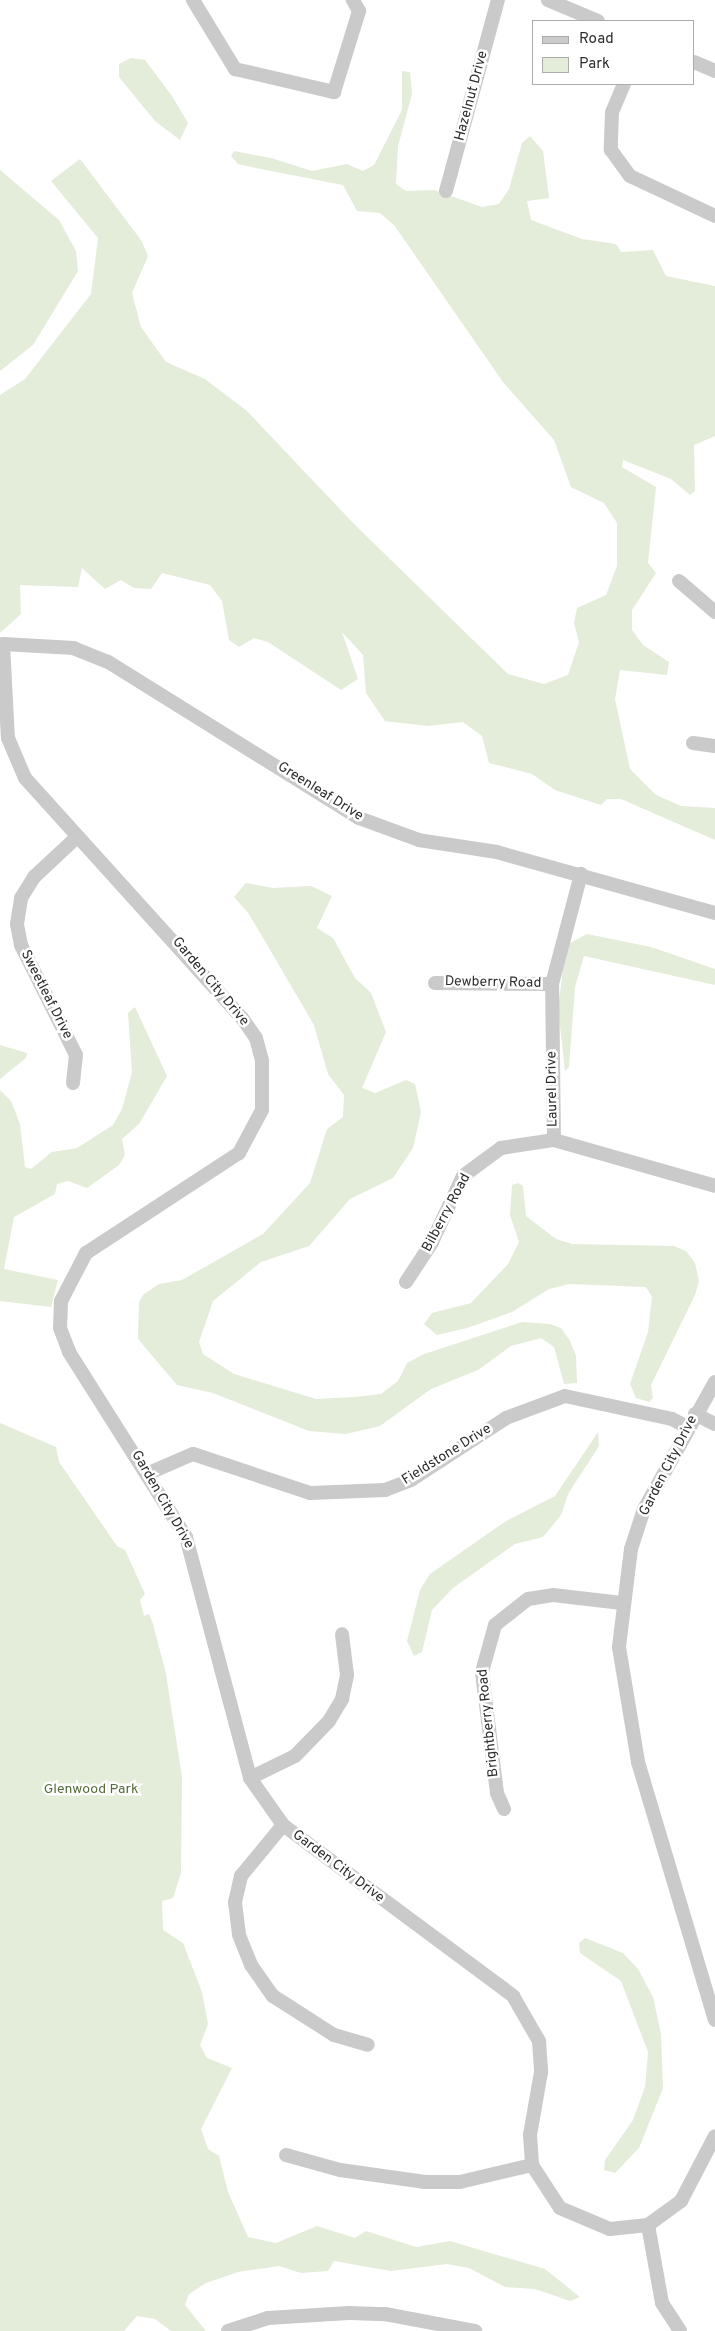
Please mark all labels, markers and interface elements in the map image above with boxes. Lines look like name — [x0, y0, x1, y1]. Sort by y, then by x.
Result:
legend — [532, 20, 695, 85]
text: Road — [579, 30, 614, 49]
street label: Hazelnut Drive — [452, 49, 492, 143]
text: Park — [579, 55, 610, 74]
street label: Greenleaf Drive — [274, 759, 366, 825]
street label: Garden City Drive — [168, 934, 252, 1030]
street label: Sweetleaf Drive — [16, 948, 76, 1042]
street label: Dewberry Road — [445, 974, 541, 992]
street label: Laurel Drive — [544, 1051, 562, 1127]
street label: Bilberry Road — [419, 1171, 475, 1255]
street label: Garden City Drive — [636, 1413, 702, 1519]
street label: Fieldstone Drive — [399, 1421, 495, 1489]
street label: Garden City Drive — [127, 1448, 197, 1552]
street label: Brightberry Road — [475, 1668, 503, 1778]
park label: Glenwood Park — [44, 1782, 138, 1798]
street label: Garden City Drive — [289, 1827, 387, 1907]

